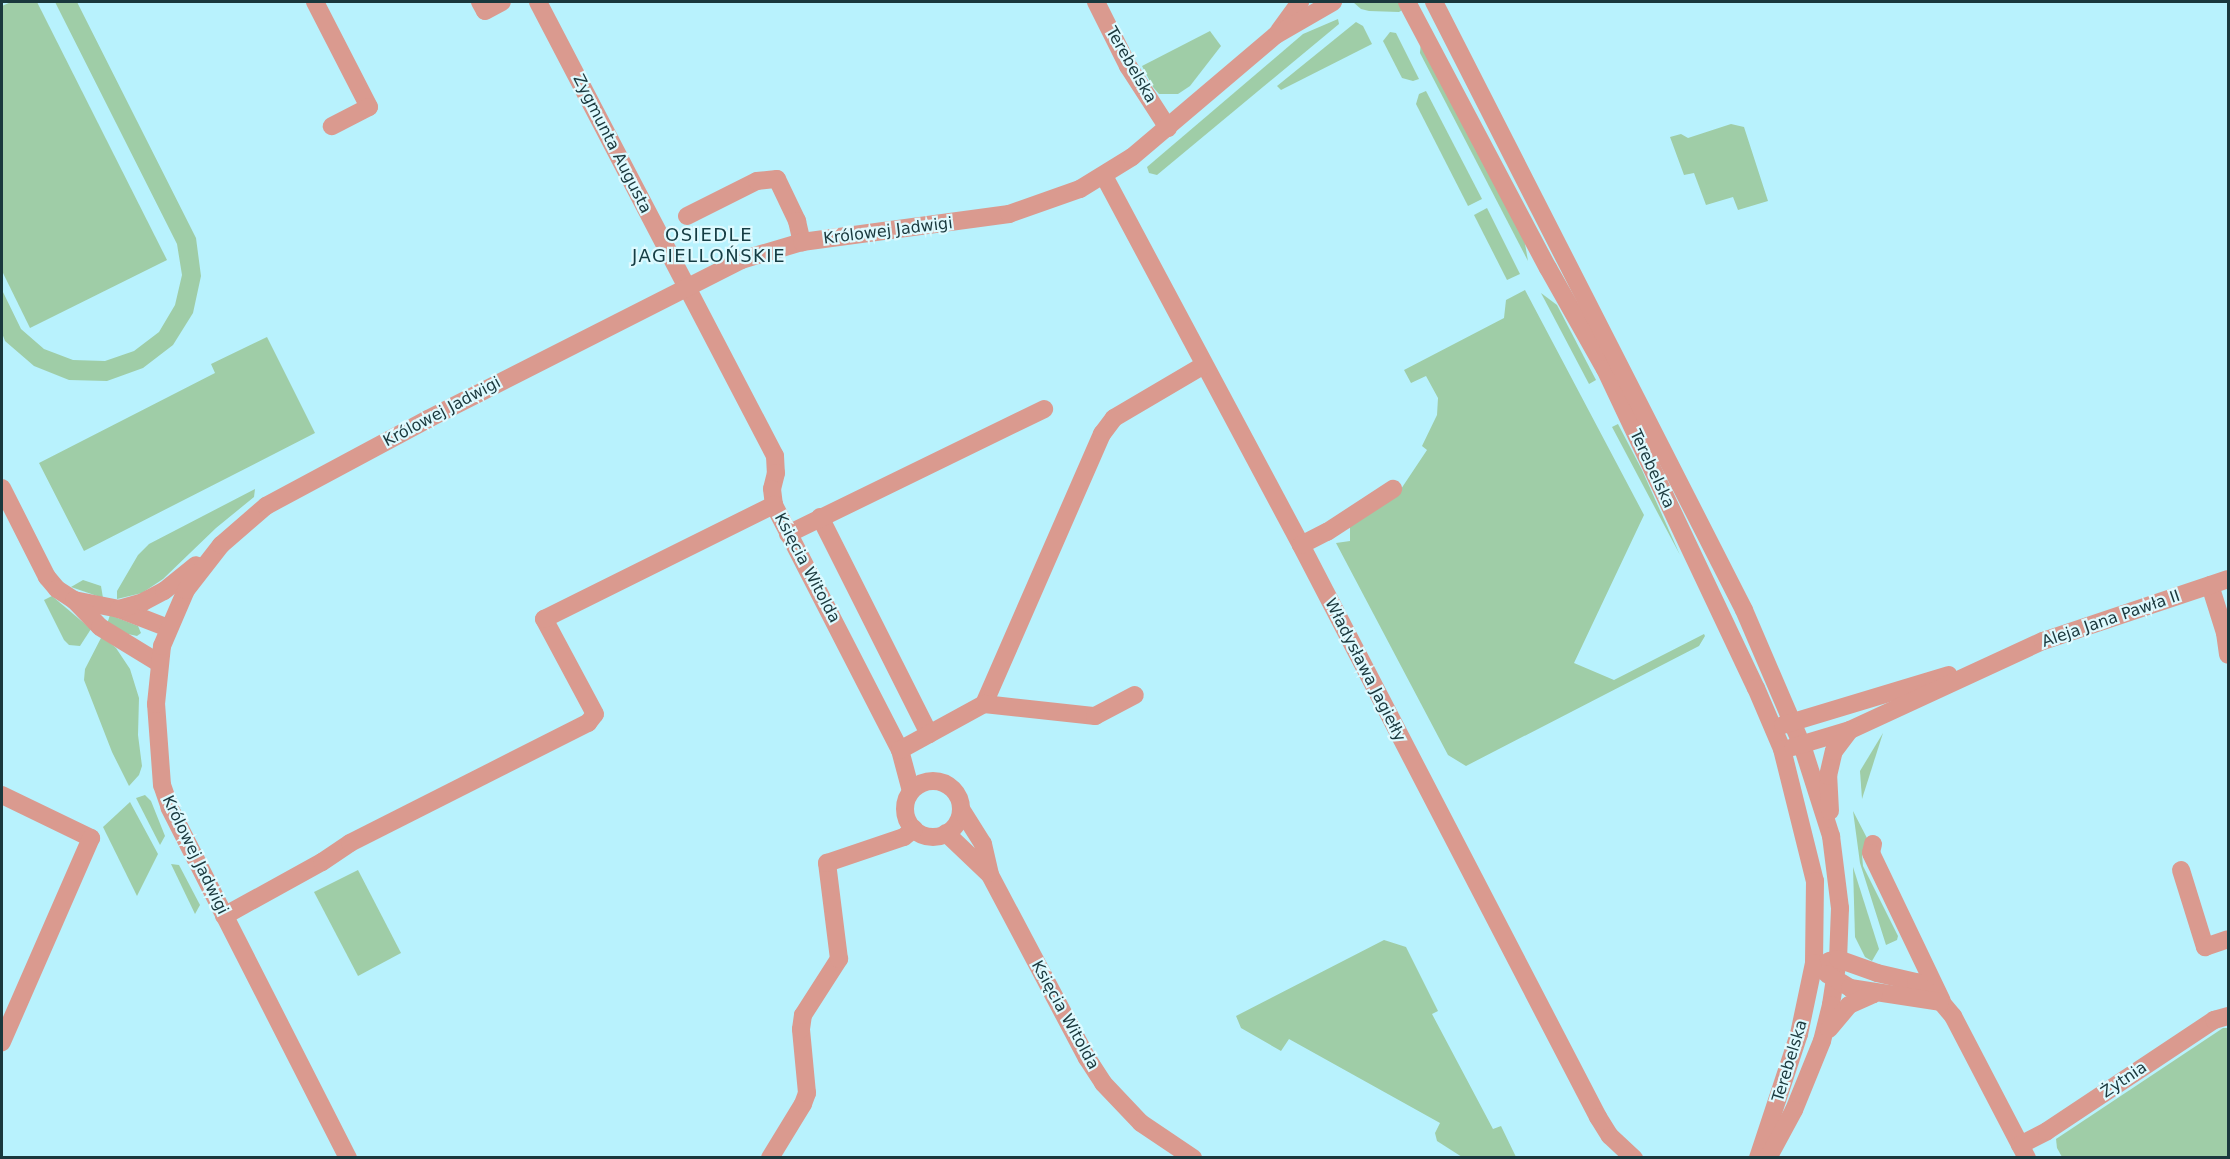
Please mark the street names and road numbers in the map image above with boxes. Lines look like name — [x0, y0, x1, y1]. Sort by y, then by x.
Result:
street label: Terebelska — [1102, 24, 1160, 106]
street label: Zygmunta Augusta — [569, 71, 655, 217]
street label: Królowej Jadwigi — [822, 214, 954, 248]
street label: Królowej Jadwigi — [380, 373, 504, 451]
street label: Terebelska — [1625, 427, 1679, 511]
street label: Księcia Witolda — [770, 510, 844, 626]
street label: Aleja Jana Pawła II — [2039, 586, 2183, 652]
street label: Władysława Jagiełły — [1321, 595, 1409, 745]
street label: Królowej Jadwigi — [158, 792, 232, 918]
street label: Księcia Witolda — [1027, 957, 1103, 1073]
street label: Terebelska — [1768, 1018, 1812, 1104]
street label: Żytnia — [2097, 1058, 2151, 1102]

